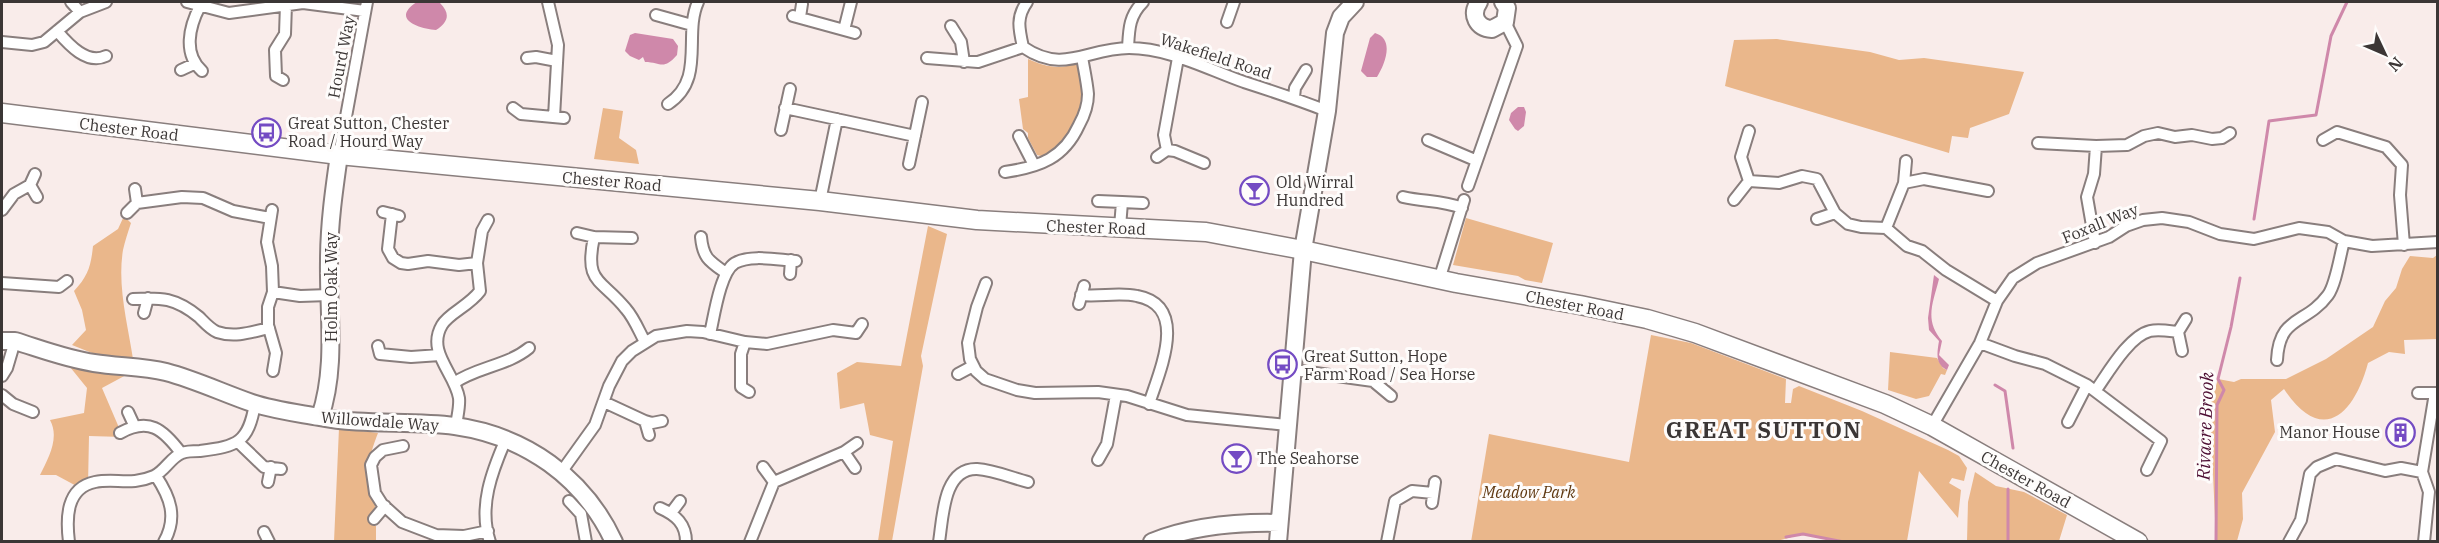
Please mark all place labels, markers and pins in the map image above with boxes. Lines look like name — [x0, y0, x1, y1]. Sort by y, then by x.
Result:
place label: Great Sutton, Chester Road / Hourd Way — [288, 113, 449, 151]
bus stop icon: Great Sutton, Chester Road / Hourd Way — [251, 116, 283, 148]
place label: Old Wirral Hundred — [1276, 172, 1354, 210]
bar icon: Old Wirral Hundred — [1239, 175, 1271, 207]
place label: Great Sutton, Hope Farm Road / Sea Horse — [1304, 346, 1475, 384]
bus stop icon: Great Sutton, Hope Farm Road / Sea Horse — [1267, 349, 1299, 381]
building icon: Manor House — [2385, 416, 2417, 448]
place label: Manor House — [2279, 422, 2380, 442]
bar icon: The Seahorse — [1220, 442, 1252, 474]
place label: The Seahorse — [1257, 448, 1359, 468]

